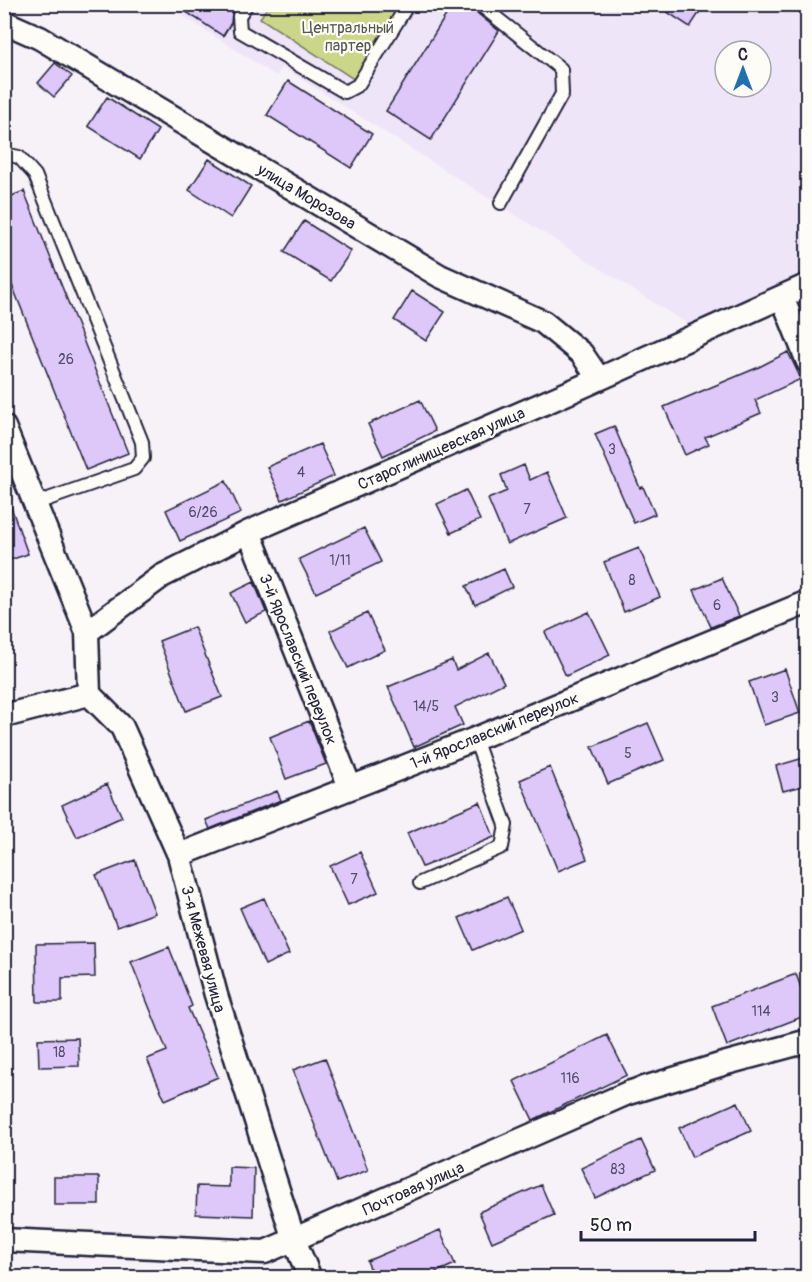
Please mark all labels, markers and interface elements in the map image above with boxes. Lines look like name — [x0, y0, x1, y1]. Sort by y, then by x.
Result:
park label: Центральный партер — [302, 18, 394, 56]
north arrow — [713, 39, 773, 99]
text: С — [738, 45, 748, 65]
street label: улица Морозова — [253, 159, 359, 234]
house number: 26 — [58, 351, 74, 368]
street label: Староглинищевская улица — [355, 403, 528, 495]
house number: 3 — [608, 441, 616, 458]
house number: 4 — [297, 464, 305, 481]
house number: 7 — [523, 501, 531, 518]
house number: 6/26 — [188, 504, 218, 521]
house number: 1/11 — [329, 552, 351, 569]
street label: 3-й Ярославский переулок — [255, 571, 342, 748]
house number: 8 — [628, 572, 636, 589]
house number: 6 — [713, 597, 721, 614]
street label: 1-й Ярославский переулок — [407, 688, 581, 774]
house number: 3 — [771, 689, 779, 706]
house number: 14/5 — [413, 698, 439, 715]
house number: 5 — [624, 745, 632, 762]
house number: 7 — [350, 871, 358, 888]
street label: 3-я Межевая улица — [176, 884, 230, 1015]
house number: 114 — [751, 1003, 771, 1020]
house number: 18 — [53, 1044, 65, 1061]
house number: 116 — [560, 1070, 580, 1087]
street label: Почтовая улица — [360, 1158, 467, 1220]
house number: 83 — [611, 1161, 626, 1178]
scale bar — [581, 1204, 755, 1242]
text: 50 m — [590, 1214, 632, 1237]

